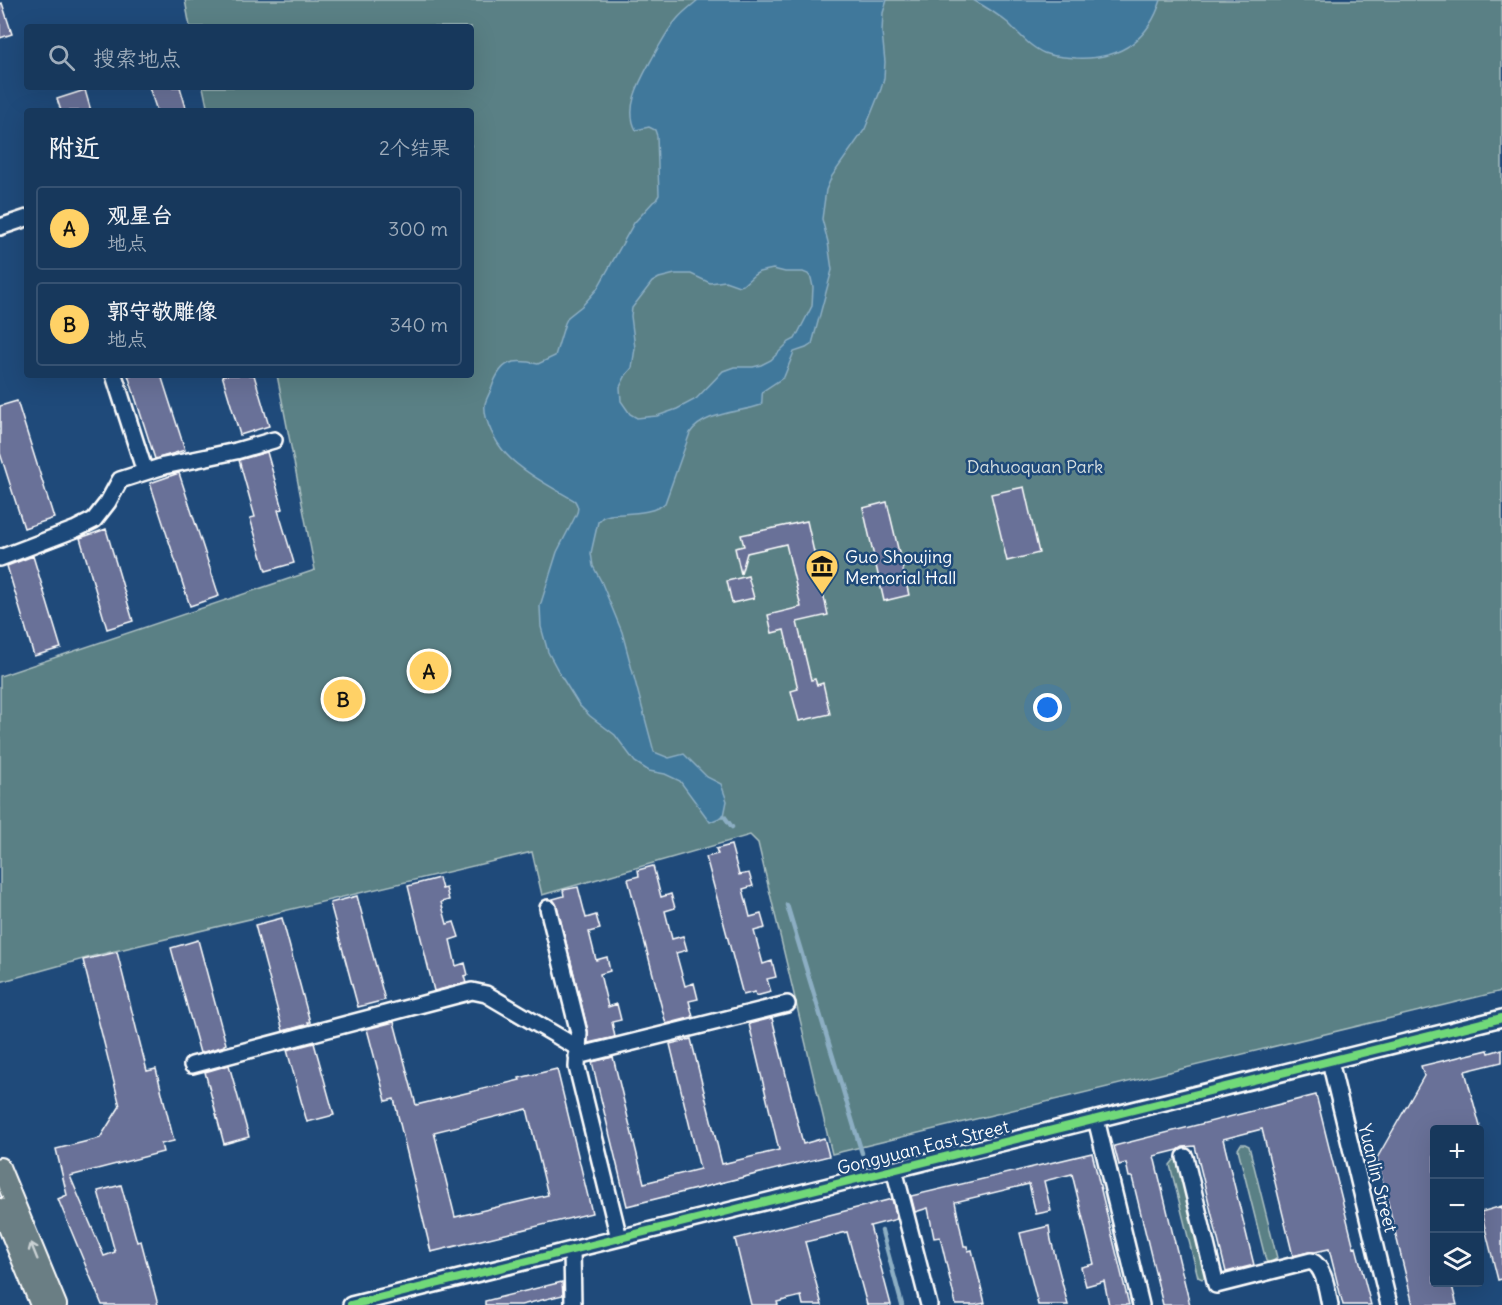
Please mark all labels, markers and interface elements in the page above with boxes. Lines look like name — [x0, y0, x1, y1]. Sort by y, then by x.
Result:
search box — [24, 24, 474, 90]
icon: search — [45, 41, 78, 74]
text: 搜索地点 — [93, 44, 181, 72]
text: 附近 — [48, 131, 100, 164]
text: 2个结果 — [379, 135, 450, 160]
text: 观星台 — [107, 201, 173, 229]
text: A — [63, 216, 76, 241]
text: 300 m — [388, 216, 448, 241]
text: 地点 — [107, 230, 147, 255]
text: 郭守敬雕像 — [107, 297, 217, 325]
text: B — [63, 312, 76, 337]
text: 340 m — [390, 312, 448, 337]
text: 地点 — [107, 326, 147, 351]
park label: Dahuoquan Park — [967, 455, 1103, 478]
place label: Guo Shoujing Memorial Hall — [845, 545, 956, 589]
museum icon: Guo Shoujing Memorial Hall — [804, 548, 840, 595]
pin: A — [410, 648, 448, 694]
pin: B — [324, 676, 362, 722]
your location — [1033, 693, 1062, 722]
street label: Gongyuan East Street — [835, 1115, 1011, 1179]
street label: Yuanlin Street — [1353, 1121, 1403, 1235]
map controls — [1430, 1125, 1484, 1287]
button: + — [1430, 1125, 1484, 1179]
button: − — [1430, 1179, 1484, 1233]
button: layers — [1430, 1233, 1484, 1287]
one-way arrow — [28, 1242, 39, 1261]

